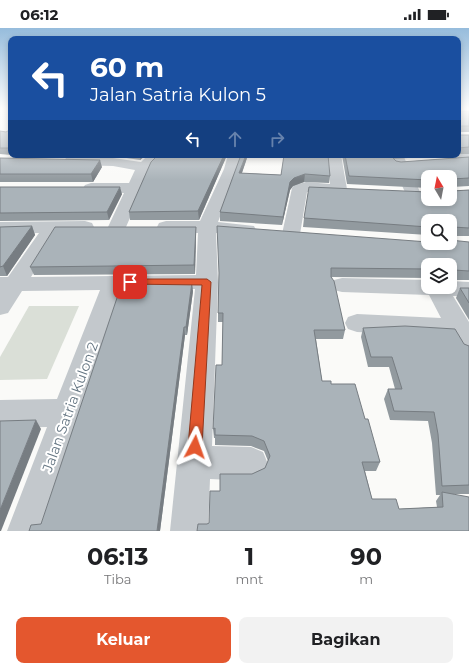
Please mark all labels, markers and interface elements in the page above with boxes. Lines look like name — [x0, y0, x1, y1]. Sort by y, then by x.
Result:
text: 06:12 — [20, 5, 58, 24]
text: 60 m — [90, 50, 164, 84]
icon: left — [24, 52, 76, 104]
text: Jalan Satria Kulon 5 — [90, 84, 266, 106]
icon: left — [182, 128, 204, 150]
icon: ahead — [224, 128, 246, 150]
icon: right — [266, 128, 288, 150]
north arrow — [421, 170, 457, 206]
map controls — [421, 170, 457, 294]
button: search — [421, 214, 457, 250]
button: layers — [421, 258, 457, 294]
pin — [113, 265, 147, 299]
icon: arrive — [119, 271, 141, 293]
street label: Jalan Satria Kulon 2 — [38, 340, 102, 475]
position arrow — [174, 426, 216, 468]
text: 06:13 — [87, 542, 149, 571]
text: 1 — [245, 542, 254, 571]
text: 90 — [350, 542, 382, 571]
text: Tiba — [104, 571, 131, 587]
text: mnt — [236, 571, 263, 587]
text: m — [359, 571, 373, 587]
button: Keluar — [16, 617, 231, 663]
button: Bagikan — [239, 617, 453, 663]

